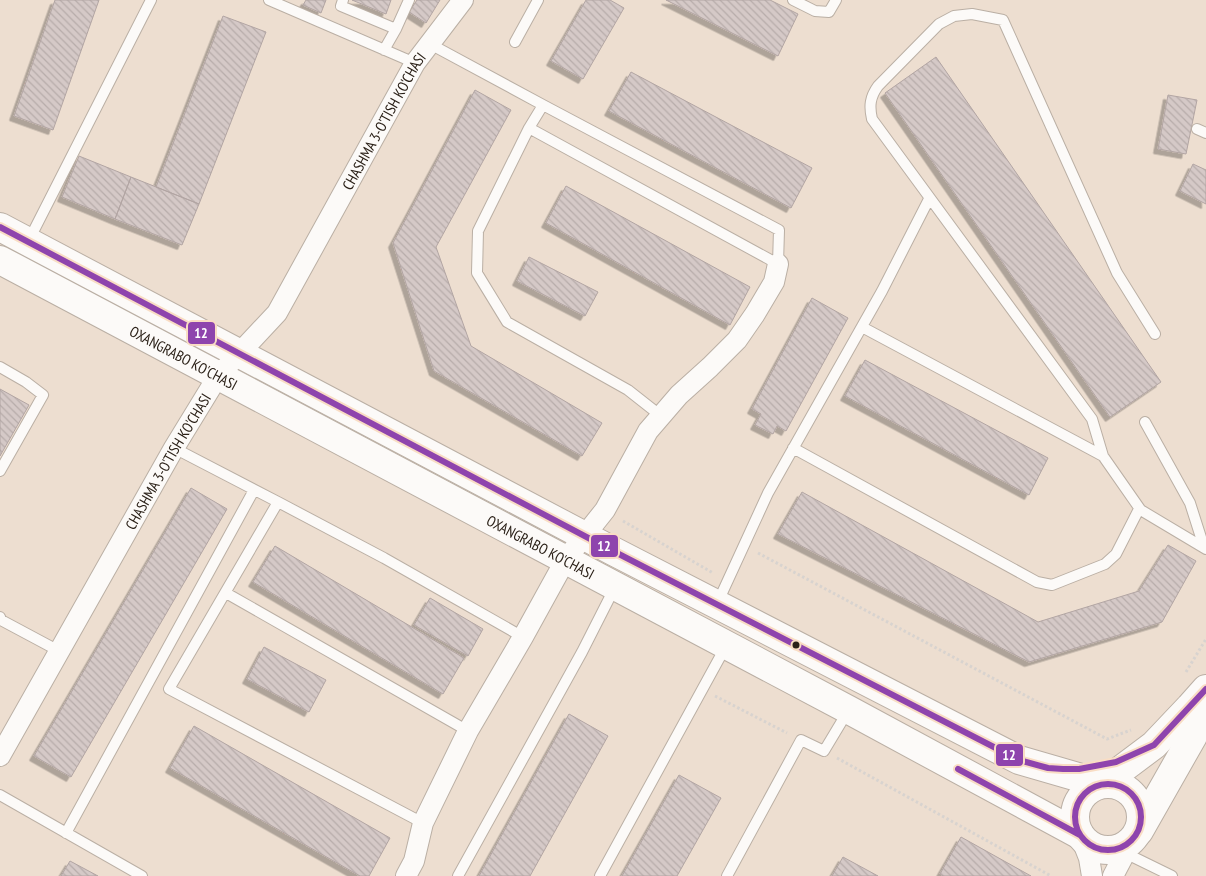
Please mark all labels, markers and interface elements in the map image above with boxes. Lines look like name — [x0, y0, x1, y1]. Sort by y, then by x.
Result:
street label: CHASHMA 3-O'TISH KO'CHASI — [337, 48, 429, 193]
street label: OXANGRABO KO'CHASI — [127, 321, 241, 394]
line badge: 12 — [187, 321, 216, 345]
text: 12 — [194, 324, 208, 342]
street label: CHASHMA 3-O'TISH KO'CHASI — [120, 390, 215, 533]
street label: OXANGRABO KO'CHASI — [484, 510, 598, 583]
line badge: 12 — [590, 534, 619, 558]
text: 12 — [597, 537, 611, 555]
unlabelled marker — [791, 640, 801, 650]
line badge: 12 — [995, 743, 1024, 767]
text: 12 — [1002, 746, 1016, 764]

